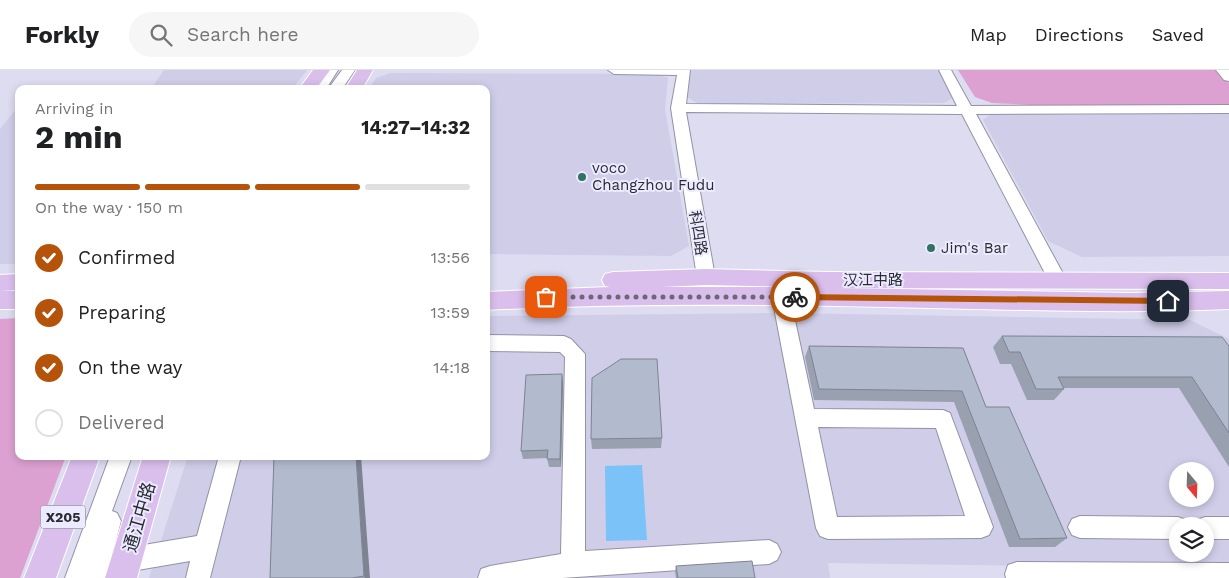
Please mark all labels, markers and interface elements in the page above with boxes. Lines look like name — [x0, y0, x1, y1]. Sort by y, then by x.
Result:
search box — [129, 12, 479, 57]
text: Forkly — [25, 21, 99, 49]
icon: search — [147, 21, 175, 49]
text: Search here — [187, 23, 298, 46]
text: Map — [970, 24, 1007, 45]
text: Directions — [1035, 24, 1124, 45]
text: Saved — [1152, 24, 1204, 45]
text: Arriving in — [35, 99, 113, 118]
text: 14:27–14:32 — [361, 116, 470, 139]
text: 2 min — [35, 118, 123, 156]
place label: voco Changzhou Fudu — [592, 159, 714, 194]
marker: voco Changzhou Fudu — [576, 171, 588, 183]
text: On the way · 150 m — [35, 198, 183, 217]
street label: 科四路 — [686, 209, 710, 257]
place label: Jim's Bar — [941, 239, 1008, 257]
marker: Jim's Bar — [925, 242, 937, 254]
icon: check — [35, 244, 63, 272]
text: Confirmed — [78, 246, 175, 269]
text: 13:56 — [431, 248, 470, 267]
street label: 汉江中路 — [843, 271, 903, 289]
courier — [770, 272, 820, 322]
pin — [525, 276, 567, 318]
pin — [1147, 280, 1189, 322]
icon: bag — [532, 283, 560, 311]
icon: bike — [781, 283, 809, 311]
icon: home — [1154, 287, 1182, 315]
icon: check — [35, 299, 63, 327]
text: Preparing — [78, 301, 165, 324]
text: 13:59 — [431, 303, 470, 322]
icon: check — [35, 354, 63, 382]
text: On the way — [78, 356, 182, 379]
text: 14:18 — [433, 358, 470, 377]
text: Delivered — [78, 411, 165, 434]
north arrow — [1169, 462, 1214, 508]
map controls — [1169, 462, 1214, 562]
street label: 通江中路 — [119, 480, 159, 554]
road number: X205 — [40, 506, 86, 528]
button: layers — [1169, 517, 1214, 562]

